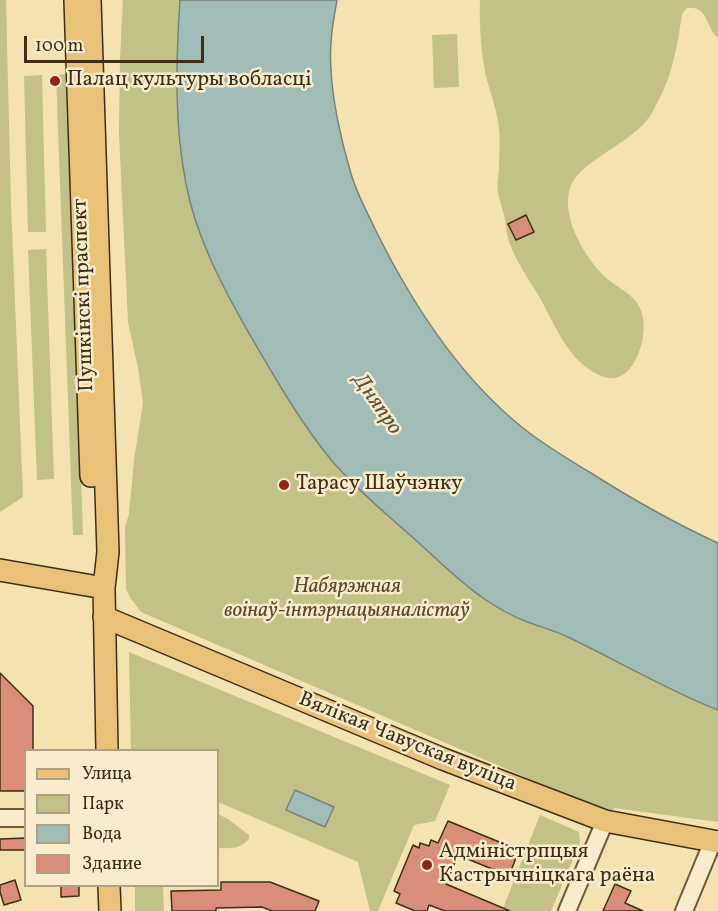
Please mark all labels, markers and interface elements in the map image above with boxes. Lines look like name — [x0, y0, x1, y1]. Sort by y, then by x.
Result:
scale bar — [27, 24, 207, 62]
text: 100 m — [35, 34, 84, 59]
place label: Палац культуры вобласці — [67, 68, 312, 94]
marker: Палац культуры вобласці — [48, 74, 62, 88]
street label: Пушкінскі праспект — [69, 198, 101, 392]
water label: Дняпро — [346, 369, 406, 441]
place label: Тарасу Шаўчэнку — [296, 472, 463, 498]
marker: Тарасу Шаўчэнку — [277, 478, 291, 492]
park label: Набярэжная воінаў-інтэрнацыяналістаў — [224, 575, 470, 625]
street label: Вялікая Чавуская вуліца — [294, 688, 520, 798]
legend — [24, 749, 219, 887]
text: Улица — [82, 762, 132, 787]
text: Парк — [82, 792, 124, 817]
text: Вода — [82, 822, 122, 847]
place label: Адміністрпцыя Кастрычніцкага раёна — [439, 840, 655, 890]
text: Здание — [82, 852, 142, 877]
marker: Адміністрпцыя Кастрычніцкага раёна — [420, 858, 434, 872]

